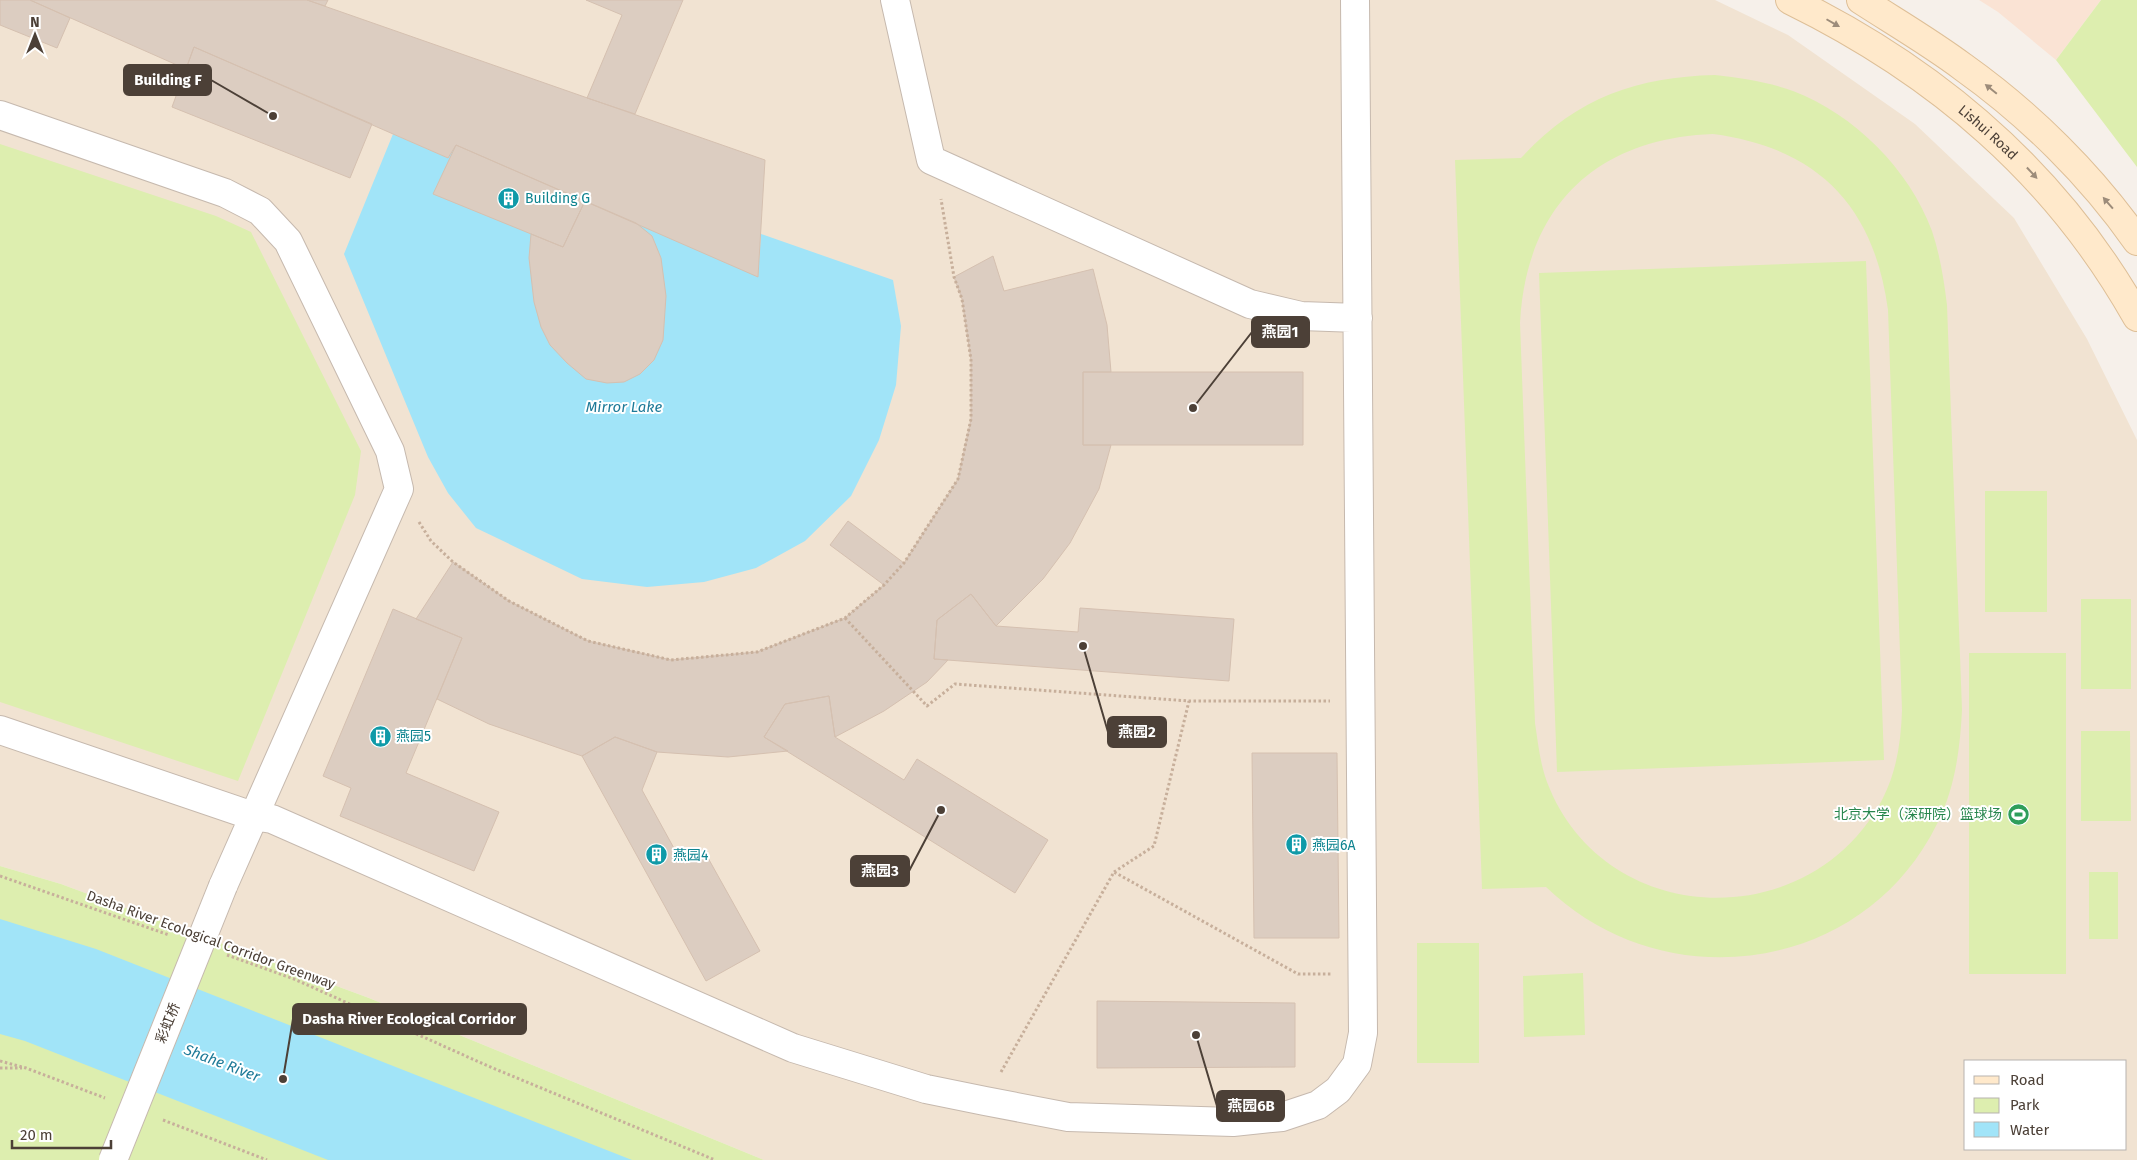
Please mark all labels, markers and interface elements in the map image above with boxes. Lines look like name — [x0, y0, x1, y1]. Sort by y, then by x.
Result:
north arrow — [10, 10, 60, 60]
text: N — [30, 14, 40, 31]
one-way arrow — [1826, 19, 1839, 28]
callout: Building F — [124, 65, 211, 95]
text: Building F — [134, 71, 202, 89]
one-way arrow — [1985, 84, 1998, 95]
street label: Lishui Road — [1955, 101, 2021, 163]
one-way arrow — [2026, 166, 2038, 178]
building icon: Building G — [497, 186, 521, 210]
place label: Building G — [525, 190, 590, 207]
one-way arrow — [2102, 196, 2113, 209]
callout: 燕园1 — [1252, 317, 1309, 347]
text: 燕园1 — [1262, 323, 1298, 341]
water label: Mirror Lake — [586, 398, 662, 416]
callout: 燕园2 — [1108, 717, 1166, 747]
text: 燕园2 — [1118, 723, 1156, 741]
building icon: 燕园5 — [368, 724, 392, 748]
place label: 燕园5 — [396, 728, 431, 745]
sports icon: 北京大学（深研院）篮球场 — [2006, 802, 2030, 826]
place label: 北京大学（深研院）篮球场 — [1834, 806, 2002, 823]
building icon: 燕园6A — [1284, 833, 1308, 857]
place label: 燕园6A — [1312, 837, 1355, 854]
building icon: 燕园4 — [645, 843, 669, 867]
place label: 燕园4 — [673, 847, 709, 864]
callout: 燕园3 — [851, 856, 909, 886]
text: 燕园3 — [861, 862, 899, 880]
street label: Dasha River Ecological Corridor Greenway — [84, 887, 338, 993]
street label: 彩虹桥 — [152, 1000, 184, 1046]
callout: Dasha River Ecological Corridor — [293, 1004, 526, 1034]
text: Dasha River Ecological Corridor — [302, 1010, 517, 1028]
water label: Shahe River — [181, 1040, 264, 1086]
legend — [1964, 1060, 2127, 1150]
text: Road — [2010, 1071, 2045, 1089]
callout: 燕园6B — [1217, 1091, 1284, 1121]
text: Park — [2010, 1096, 2040, 1114]
text: 燕园6B — [1227, 1097, 1275, 1115]
scale bar — [12, 1118, 111, 1150]
text: Water — [2010, 1121, 2049, 1139]
text: 20 m — [20, 1126, 53, 1144]

